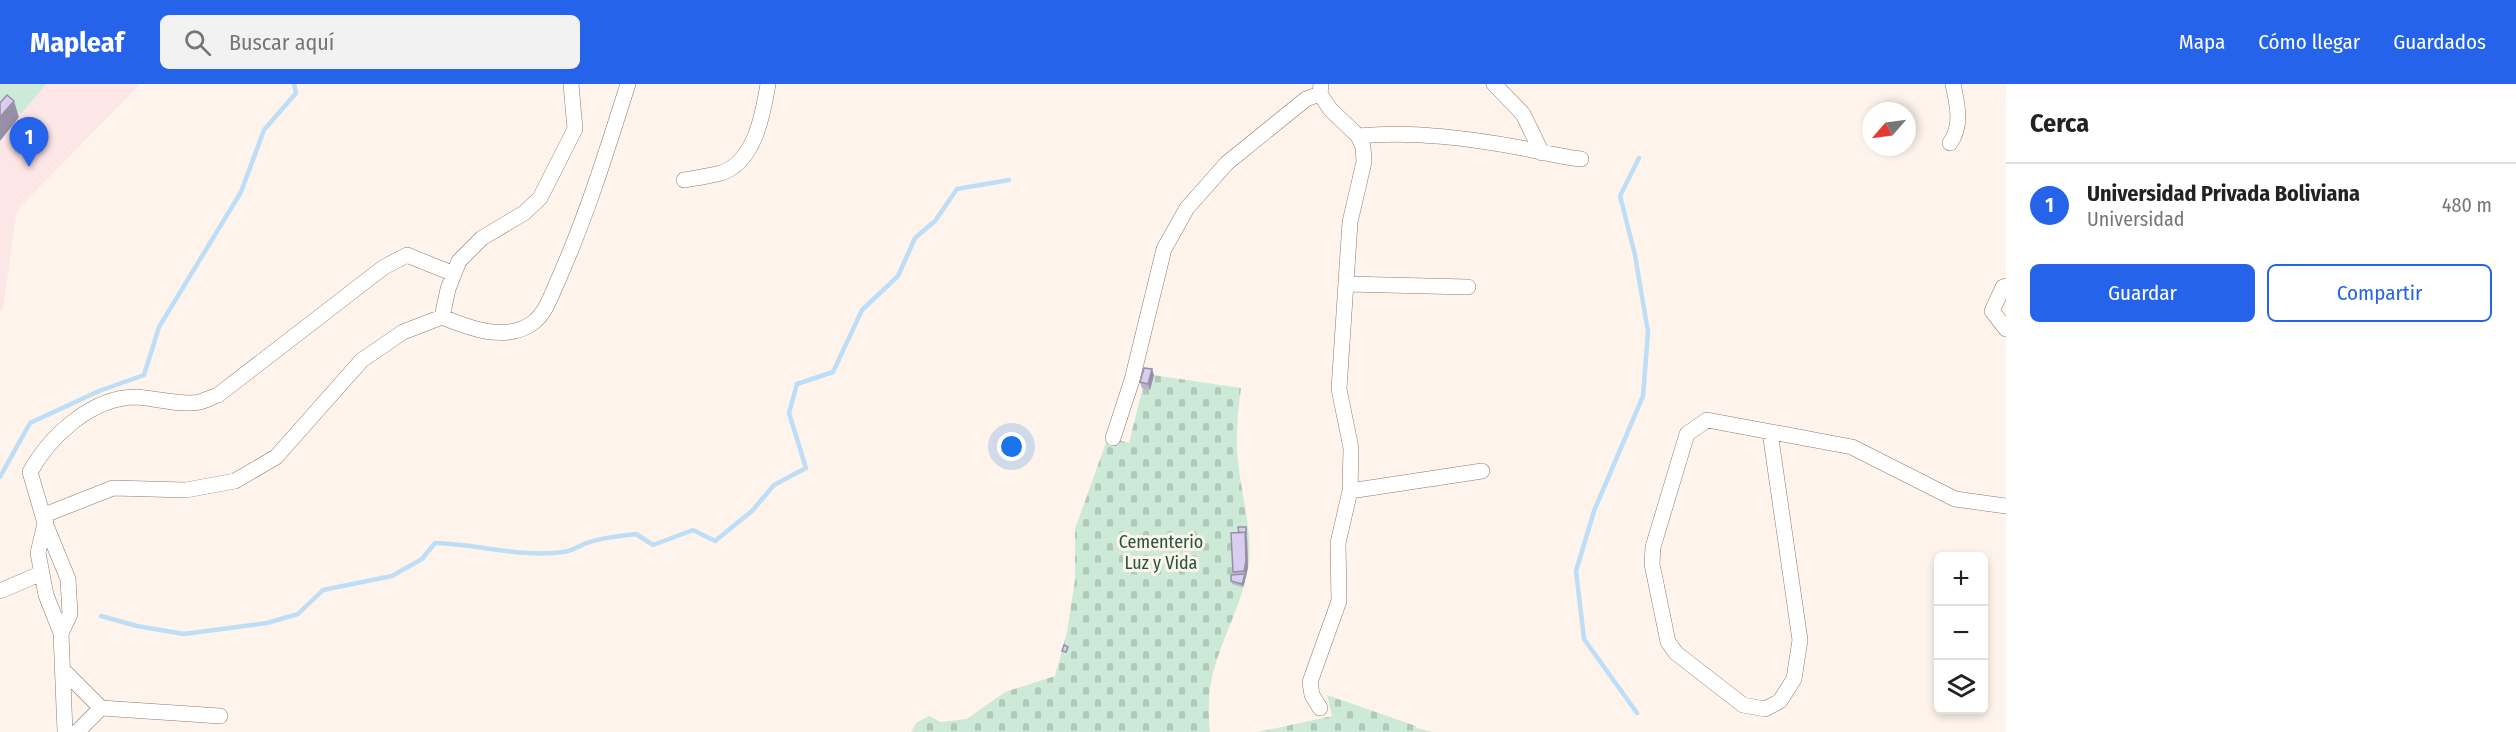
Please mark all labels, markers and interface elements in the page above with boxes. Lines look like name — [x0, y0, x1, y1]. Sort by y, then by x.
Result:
search box — [160, 15, 580, 69]
text: Mapleaf — [30, 26, 124, 59]
icon: search — [181, 26, 214, 59]
text: Buscar aquí — [229, 29, 334, 56]
text: Mapa — [2179, 29, 2225, 55]
text: Cómo llegar — [2258, 29, 2360, 55]
text: Guardados — [2393, 29, 2486, 55]
north arrow — [1862, 102, 1916, 156]
text: Cerca — [2030, 108, 2089, 139]
pin: 1 — [9, 118, 48, 167]
text: Universidad Privada Boliviana — [2087, 180, 2360, 207]
text: 1 — [2045, 193, 2054, 217]
text: 480 m — [2442, 193, 2492, 217]
text: Universidad — [2087, 207, 2185, 231]
button: Guardar — [2030, 264, 2255, 322]
button: Compartir — [2267, 264, 2492, 322]
your location — [997, 432, 1026, 461]
park label: Cementerio Luz y Vida — [1119, 531, 1203, 574]
map controls — [1934, 552, 1988, 714]
button: + — [1934, 552, 1988, 606]
button: − — [1934, 606, 1988, 660]
button: layers — [1934, 660, 1988, 714]

